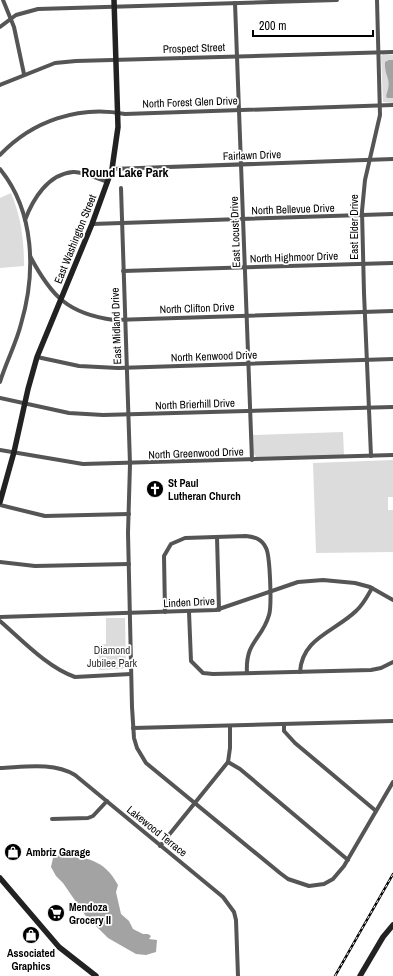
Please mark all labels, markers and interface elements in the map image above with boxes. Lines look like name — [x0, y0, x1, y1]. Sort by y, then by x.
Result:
scale bar — [253, 12, 373, 38]
text: 200 m — [259, 18, 286, 34]
street label: Prospect Street — [163, 40, 226, 56]
street label: North Forest Glen Drive — [142, 93, 238, 111]
street label: Fairlawn Drive — [223, 147, 281, 163]
district label: Round Lake Park — [81, 164, 169, 181]
street label: East Washington Street — [51, 192, 99, 286]
street label: East Elder Drive — [347, 194, 361, 260]
street label: East Locust Drive — [227, 196, 243, 268]
street label: North Bellevue Drive — [251, 201, 335, 217]
street label: North Highmoor Drive — [250, 248, 338, 266]
street label: East Midland Drive — [108, 287, 124, 365]
street label: North Clifton Drive — [159, 300, 235, 316]
street label: North Kenwood Drive — [171, 347, 257, 365]
street label: North Brierhill Drive — [155, 396, 235, 412]
street label: North Greenwood Drive — [148, 444, 244, 462]
place label: St Paul Lutheran Church — [168, 476, 241, 503]
church icon: St Paul Lutheran Church — [145, 479, 165, 499]
street label: Linden Drive — [163, 594, 215, 610]
park label: Diamond Jubilee Park — [87, 643, 138, 670]
street label: Lakewood Terrace — [124, 802, 190, 860]
shop icon: Ambriz Garage — [3, 842, 23, 862]
place label: Ambriz Garage — [26, 845, 90, 859]
place label: Mendoza Grocery II — [69, 900, 111, 927]
supermarket icon: Mendoza Grocery II — [46, 903, 66, 923]
shop icon: Associated Graphics — [21, 925, 41, 945]
place label: Associated Graphics — [7, 946, 55, 973]

